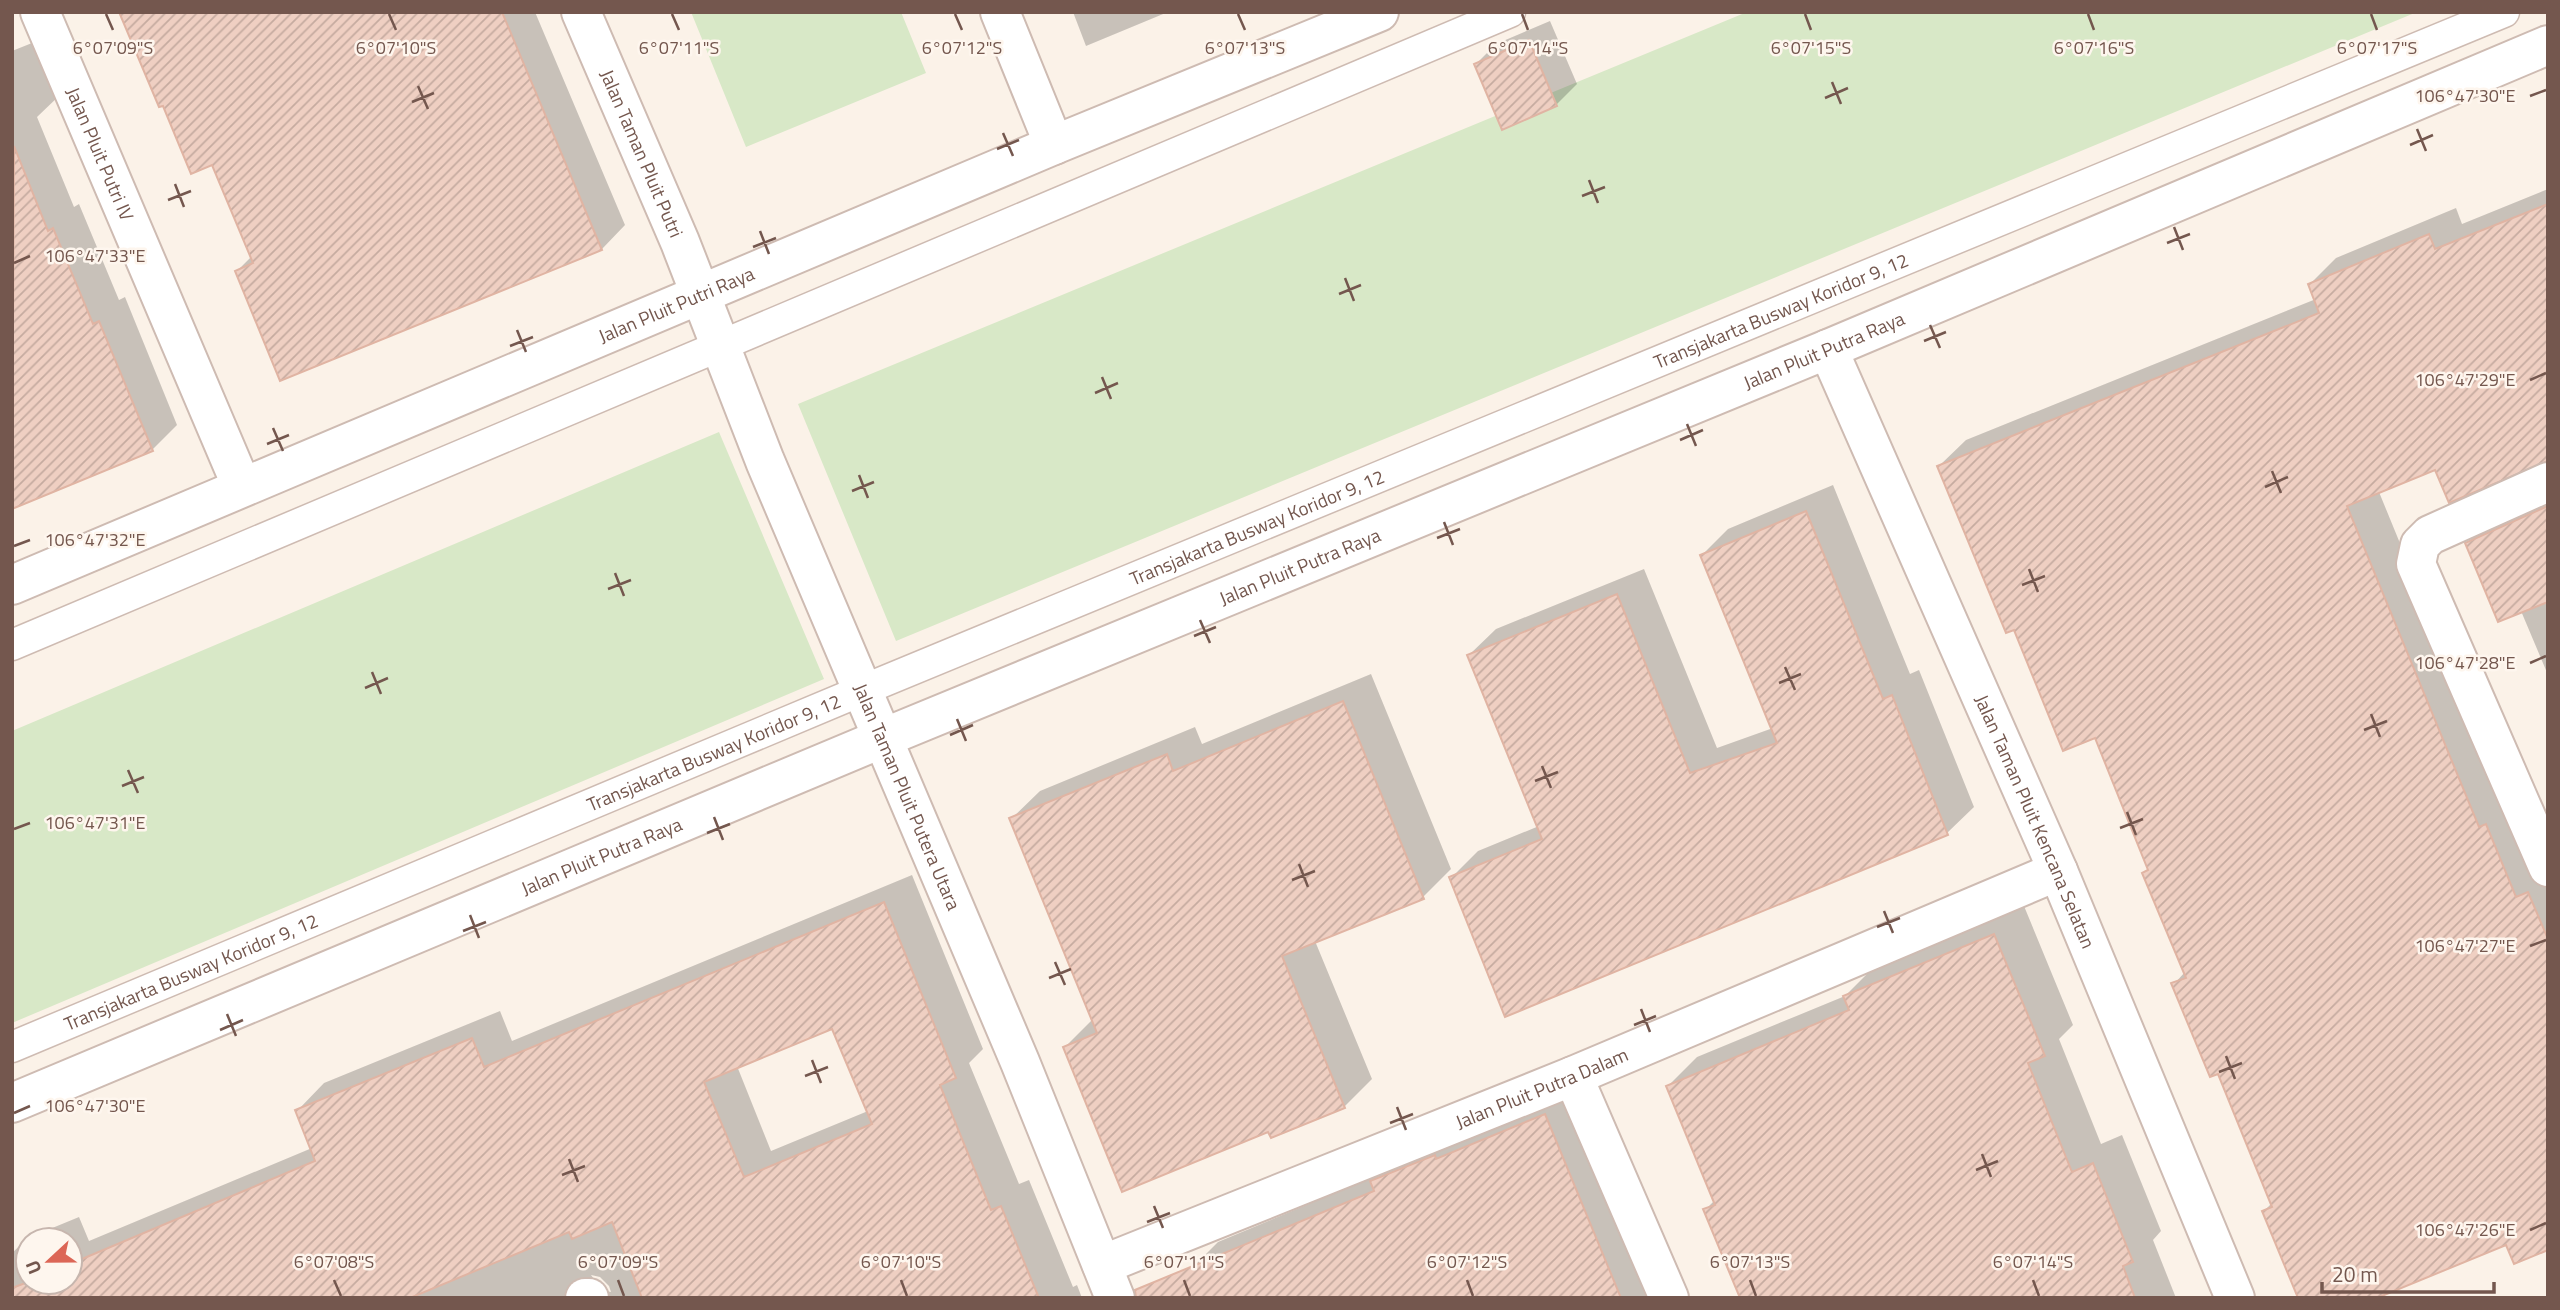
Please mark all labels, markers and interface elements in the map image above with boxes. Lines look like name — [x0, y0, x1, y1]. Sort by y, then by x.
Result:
text: 6°07'09"S — [73, 34, 153, 61]
text: 6°07'10"S — [356, 34, 436, 61]
text: 6°07'11"S — [639, 34, 719, 61]
text: 6°07'12"S — [922, 34, 1002, 61]
text: 6°07'13"S — [1205, 34, 1285, 61]
text: 6°07'14"S — [1488, 34, 1568, 61]
text: 6°07'15"S — [1771, 34, 1851, 61]
text: 6°07'16"S — [2054, 34, 2134, 61]
text: 6°07'17"S — [2337, 34, 2417, 61]
street label: Jalan Taman Pluit Putri — [593, 65, 691, 242]
street label: Jalan Pluit Putri IV — [59, 82, 142, 225]
text: 106°47'30"E — [2414, 82, 2516, 109]
text: 106°47'33"E — [44, 242, 146, 269]
street label: Transjakarta Busway Koridor 9, 12 — [1649, 245, 1912, 376]
street label: Jalan Pluit Putri Raya — [594, 258, 759, 350]
street label: Jalan Pluit Putra Raya — [1739, 303, 1909, 396]
text: 106°47'29"E — [2414, 366, 2516, 393]
street label: Transjakarta Busway Koridor 9, 12 — [1125, 461, 1388, 592]
street label: Jalan Pluit Putra Raya — [1214, 520, 1385, 612]
text: 106°47'32"E — [44, 526, 146, 553]
text: 106°47'28"E — [2414, 649, 2516, 676]
street label: Jalan Taman Pluit Putera Utara — [847, 678, 969, 915]
street label: Transjakarta Busway Koridor 9, 12 — [582, 686, 845, 818]
street label: Jalan Taman Pluit Kencana Selatan — [1968, 690, 2104, 953]
text: 106°47'31"E — [44, 809, 146, 836]
street label: Jalan Pluit Putra Raya — [516, 809, 687, 902]
street label: Transjakarta Busway Koridor 9, 12 — [59, 905, 322, 1038]
text: 106°47'27"E — [2414, 932, 2516, 959]
street label: Jalan Pluit Putra Dalam — [1451, 1039, 1632, 1136]
text: 106°47'30"E — [44, 1092, 146, 1119]
text: 106°47'26"E — [2414, 1216, 2516, 1243]
north arrow — [14, 1226, 84, 1296]
text: 6°07'08"S — [294, 1248, 374, 1275]
text: 6°07'09"S — [578, 1248, 658, 1275]
text: 6°07'10"S — [861, 1248, 941, 1275]
text: 6°07'11"S — [1144, 1248, 1224, 1275]
text: 6°07'12"S — [1427, 1248, 1507, 1275]
text: 6°07'13"S — [1710, 1248, 1790, 1275]
text: 6°07'14"S — [1993, 1248, 2073, 1275]
scale bar — [2322, 1250, 2494, 1294]
text: U — [17, 1256, 49, 1279]
text: 20 m — [2332, 1258, 2378, 1290]

